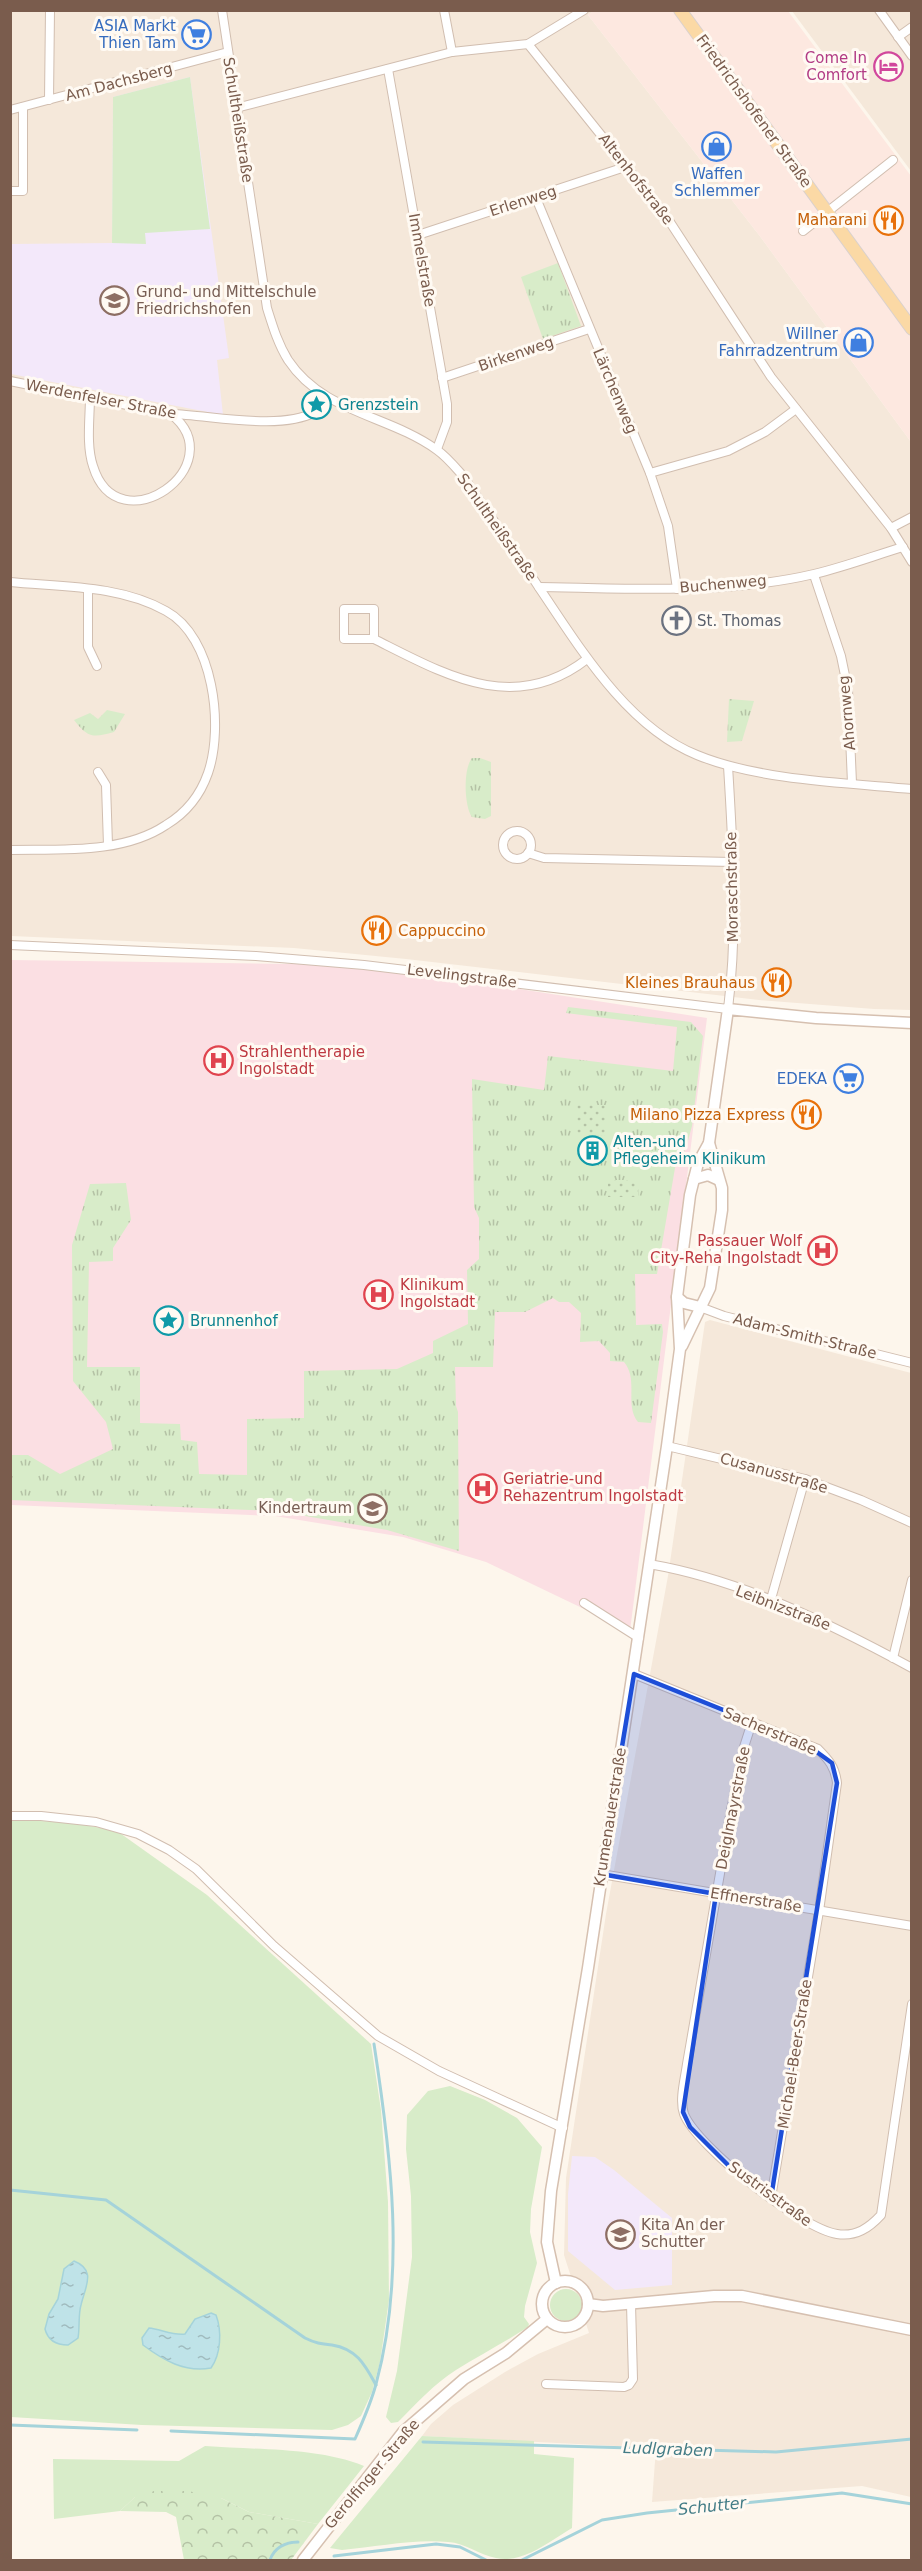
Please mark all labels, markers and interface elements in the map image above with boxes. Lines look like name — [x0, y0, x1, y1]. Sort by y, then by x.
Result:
place label: ASIA Markt Thien Tam — [94, 17, 176, 52]
supermarket icon: ASIA Markt Thien Tam — [181, 19, 213, 51]
street label: Friedrichshofener Straße — [692, 31, 816, 191]
place label: Come In Comfort — [805, 49, 867, 84]
hotel icon: Come In Comfort — [872, 51, 904, 83]
street label: Schultheißstraße — [219, 56, 257, 184]
street label: Am Dachsberg — [63, 59, 175, 105]
street label: Altenhofstraße — [595, 130, 677, 228]
shop icon: Waffen Schlemmer — [701, 131, 733, 163]
place label: Waffen Schlemmer — [674, 165, 760, 200]
street label: Erlenweg — [487, 182, 559, 220]
restaurant icon: Maharani — [872, 204, 904, 236]
place label: Maharani — [797, 211, 867, 229]
street label: Immelstraße — [405, 212, 439, 308]
place label: Grund- und Mittelschule Friedrichshofen — [136, 283, 317, 318]
school or university icon: Grund- und Mittelschule Friedrichshofen — [99, 285, 131, 317]
place label: Willner Fahrradzentrum — [718, 325, 839, 360]
shop icon: Willner Fahrradzentrum — [843, 327, 875, 359]
street label: Birkenweg — [476, 333, 556, 375]
street label: Lärchenweg — [589, 346, 641, 436]
street label: Werdenfelser Straße — [24, 376, 178, 422]
place icon: Grenzstein — [301, 389, 333, 421]
place label: Grenzstein — [338, 396, 419, 414]
street label: Schultheißstraße — [453, 470, 541, 584]
street label: Buchenweg — [679, 571, 767, 597]
church icon: St. Thomas — [660, 605, 692, 637]
place label: St. Thomas — [697, 612, 782, 630]
street label: Ahornweg — [835, 675, 859, 751]
street label: Moraschstraße — [722, 831, 742, 943]
restaurant icon: Cappuccino — [361, 915, 393, 947]
place label: Cappuccino — [398, 922, 486, 940]
street label: Levelingstraße — [406, 960, 518, 992]
restaurant icon: Kleines Brauhaus — [760, 967, 792, 999]
place label: Kleines Brauhaus — [625, 974, 755, 992]
place label: Strahlentherapie Ingolstadt — [239, 1043, 365, 1078]
hospital icon: Strahlentherapie Ingolstadt — [202, 1045, 234, 1077]
supermarket icon: EDEKA — [832, 1063, 864, 1095]
place label: EDEKA — [777, 1070, 828, 1088]
restaurant icon: Milano Pizza Express — [790, 1099, 822, 1131]
place label: Milano Pizza Express — [630, 1106, 785, 1124]
place label: Alten-und Pflegeheim Klinikum — [613, 1133, 766, 1168]
building icon: Alten-und Pflegeheim Klinikum — [576, 1135, 608, 1167]
place label: Passauer Wolf City-Reha Ingolstadt — [650, 1232, 803, 1267]
hospital icon: Passauer Wolf City-Reha Ingolstadt — [807, 1234, 839, 1266]
place label: Klinikum Ingolstadt — [400, 1276, 475, 1311]
hospital icon: Klinikum Ingolstadt — [363, 1278, 395, 1310]
place icon: Brunnenhof — [153, 1305, 185, 1337]
street label: Adam-Smith-Straße — [731, 1309, 879, 1363]
place label: Brunnenhof — [190, 1312, 278, 1330]
street label: Cusanusstraße — [718, 1449, 830, 1497]
place label: Geriatrie-und Rehazentrum Ingolstadt — [503, 1470, 683, 1505]
hospital icon: Geriatrie-und Rehazentrum Ingolstadt — [466, 1472, 498, 1504]
school or university icon: Kindertraum — [357, 1492, 389, 1524]
place label: Kindertraum — [258, 1499, 352, 1517]
street label: Leibnizstraße — [733, 1582, 833, 1634]
street label: Sacherstraße — [721, 1703, 819, 1759]
street label: Deiglmayrstraße — [712, 1745, 754, 1871]
street label: Krumenauerstraße — [590, 1746, 630, 1888]
street label: Effnerstraße — [709, 1884, 803, 1916]
street label: Michael-Beer-Straße — [774, 1978, 816, 2130]
street label: Sustrisstraße — [725, 2158, 815, 2230]
place label: Kita An der Schutter — [641, 2216, 725, 2251]
school or university icon: Kita An der Schutter — [604, 2218, 636, 2250]
street label: Gerolfinger Straße — [321, 2415, 423, 2533]
water label: Ludlgraben — [623, 2438, 713, 2460]
water label: Schutter — [677, 2493, 748, 2519]

